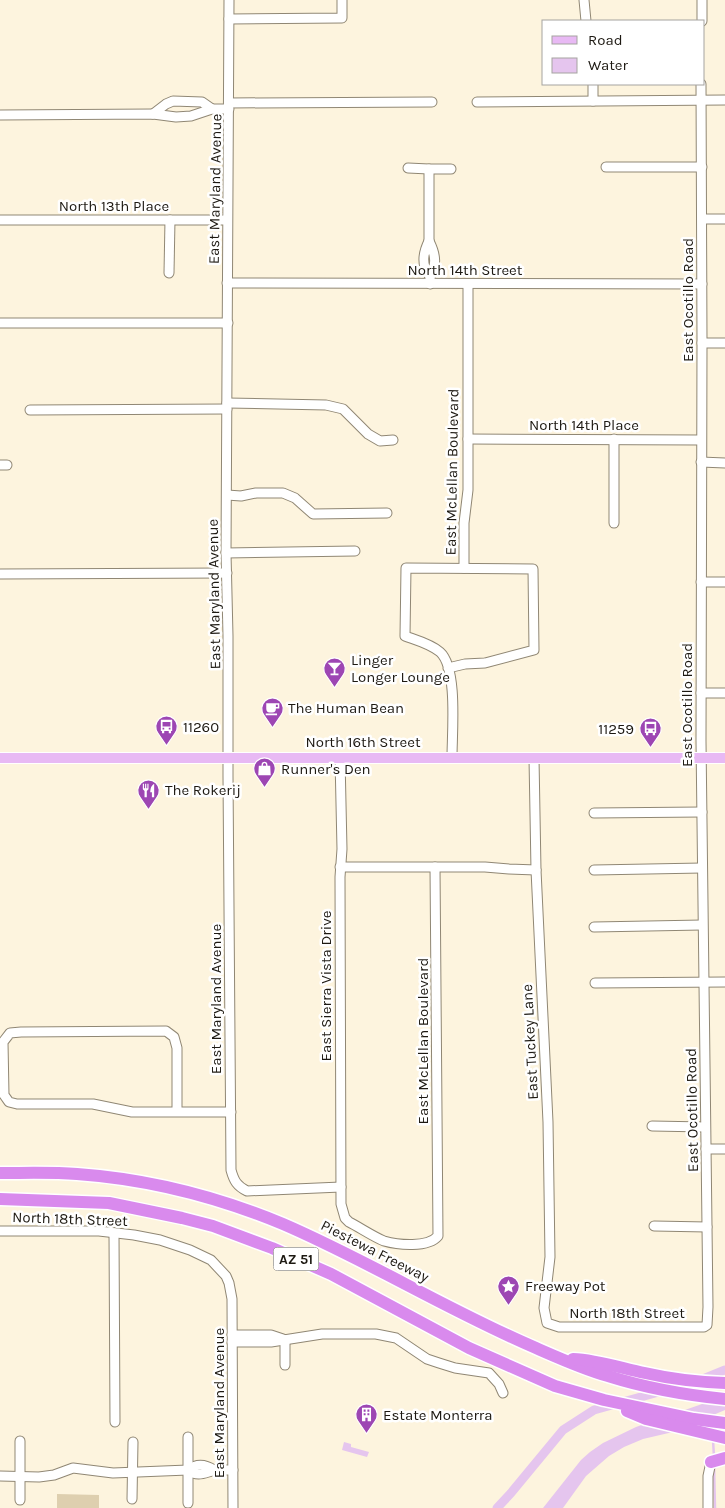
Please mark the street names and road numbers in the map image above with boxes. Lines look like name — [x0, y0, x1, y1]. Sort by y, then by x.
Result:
street label: East Maryland Avenue — [205, 114, 225, 264]
street label: North 13th Place — [59, 197, 169, 215]
street label: East Ocotillo Road — [679, 238, 697, 362]
street label: North 14th Street — [408, 261, 523, 279]
street label: East McLellan Boulevard — [442, 388, 462, 556]
street label: North 14th Place — [529, 416, 639, 434]
street label: East Maryland Avenue — [204, 519, 224, 669]
street label: East Ocotillo Road — [678, 643, 696, 767]
street label: North 16th Street — [305, 733, 421, 751]
street label: East Sierra Vista Drive — [317, 911, 335, 1061]
street label: East Maryland Avenue — [207, 924, 225, 1074]
street label: East McLellan Boulevard — [414, 958, 432, 1124]
street label: East Tuckey Lane — [518, 984, 542, 1100]
street label: East Ocotillo Road — [682, 1048, 702, 1172]
street label: North 18th Street — [12, 1208, 129, 1230]
street label: Piestewa Freeway — [318, 1216, 432, 1286]
road number: AZ 51 — [274, 1248, 318, 1270]
street label: North 18th Street — [569, 1304, 685, 1322]
street label: East Maryland Avenue — [210, 1328, 228, 1478]

